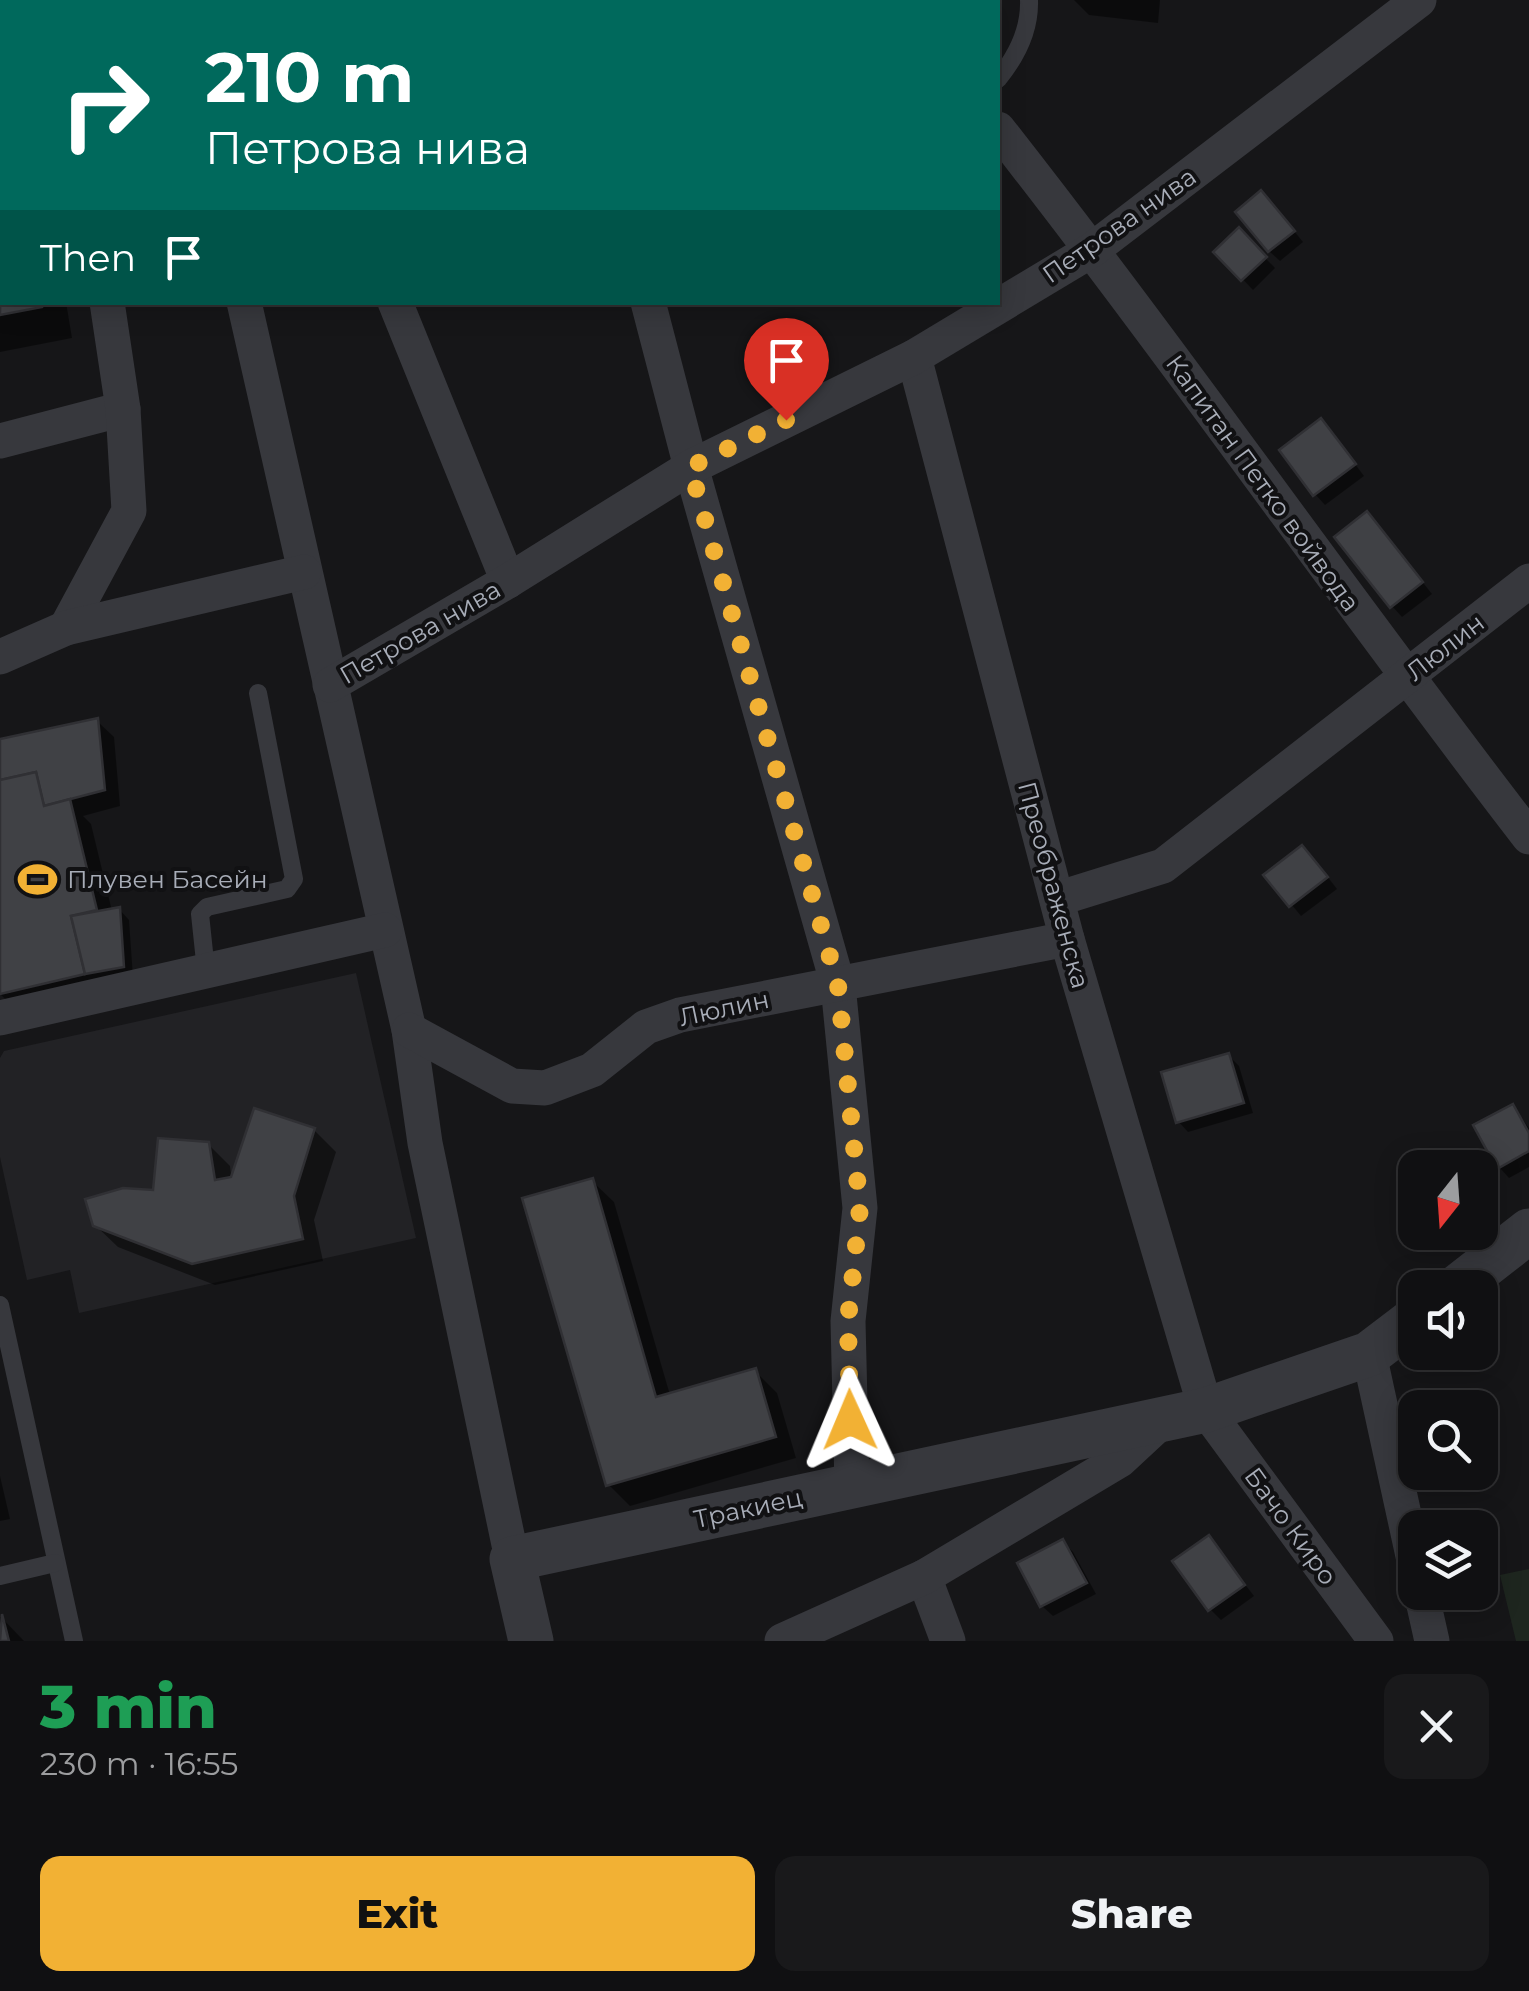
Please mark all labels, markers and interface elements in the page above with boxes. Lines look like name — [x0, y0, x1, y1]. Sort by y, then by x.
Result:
text: 210 m — [205, 34, 415, 120]
icon: right — [40, 40, 170, 170]
text: Петрова нива — [205, 120, 530, 175]
street label: Петрова нива — [1036, 161, 1202, 289]
icon: arrive — [156, 230, 211, 285]
text: Then — [40, 234, 136, 281]
pin — [744, 318, 829, 421]
icon: arrive — [759, 333, 814, 388]
street label: Капитан Петко войвода — [1160, 349, 1366, 617]
street label: Петрова нива — [334, 574, 506, 690]
street label: Люлин — [1400, 607, 1490, 687]
street label: Преображенска — [1012, 778, 1096, 992]
sports icon: Плувен Басейн — [16, 858, 58, 900]
place label: Плувен Басейн — [67, 864, 268, 894]
street label: Люлин — [676, 984, 772, 1032]
north arrow — [1398, 1150, 1498, 1250]
map controls — [1398, 1150, 1498, 1610]
button: sound — [1398, 1270, 1498, 1370]
position arrow — [798, 1368, 902, 1472]
button: search — [1398, 1390, 1498, 1490]
street label: Бачо Киро — [1238, 1461, 1344, 1591]
street label: Тракиец — [691, 1482, 805, 1534]
button: layers — [1398, 1510, 1498, 1610]
text: 3 min — [40, 1670, 217, 1743]
button: close — [1384, 1674, 1489, 1779]
text: 230 m · 16:55 — [40, 1744, 238, 1783]
button: Exit — [40, 1856, 755, 1971]
button: Share — [775, 1856, 1489, 1971]

